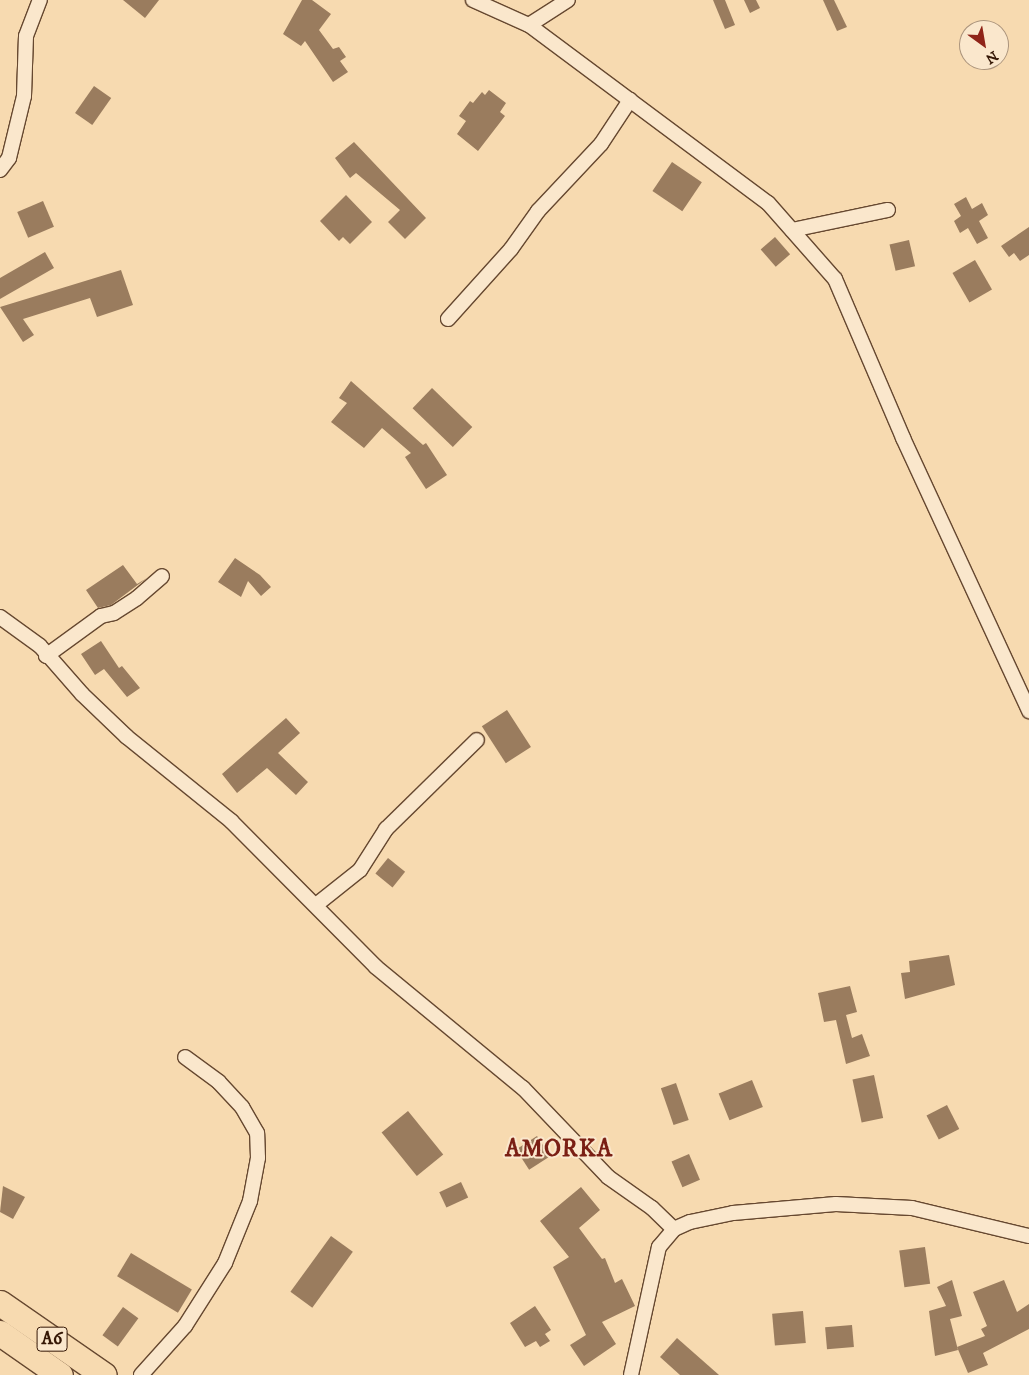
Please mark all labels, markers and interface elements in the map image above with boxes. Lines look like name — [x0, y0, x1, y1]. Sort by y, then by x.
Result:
north arrow — [959, 20, 1009, 70]
text: N — [982, 46, 1001, 68]
district label: AMORKA — [504, 1136, 614, 1164]
road number: A6 — [36, 1324, 68, 1355]

